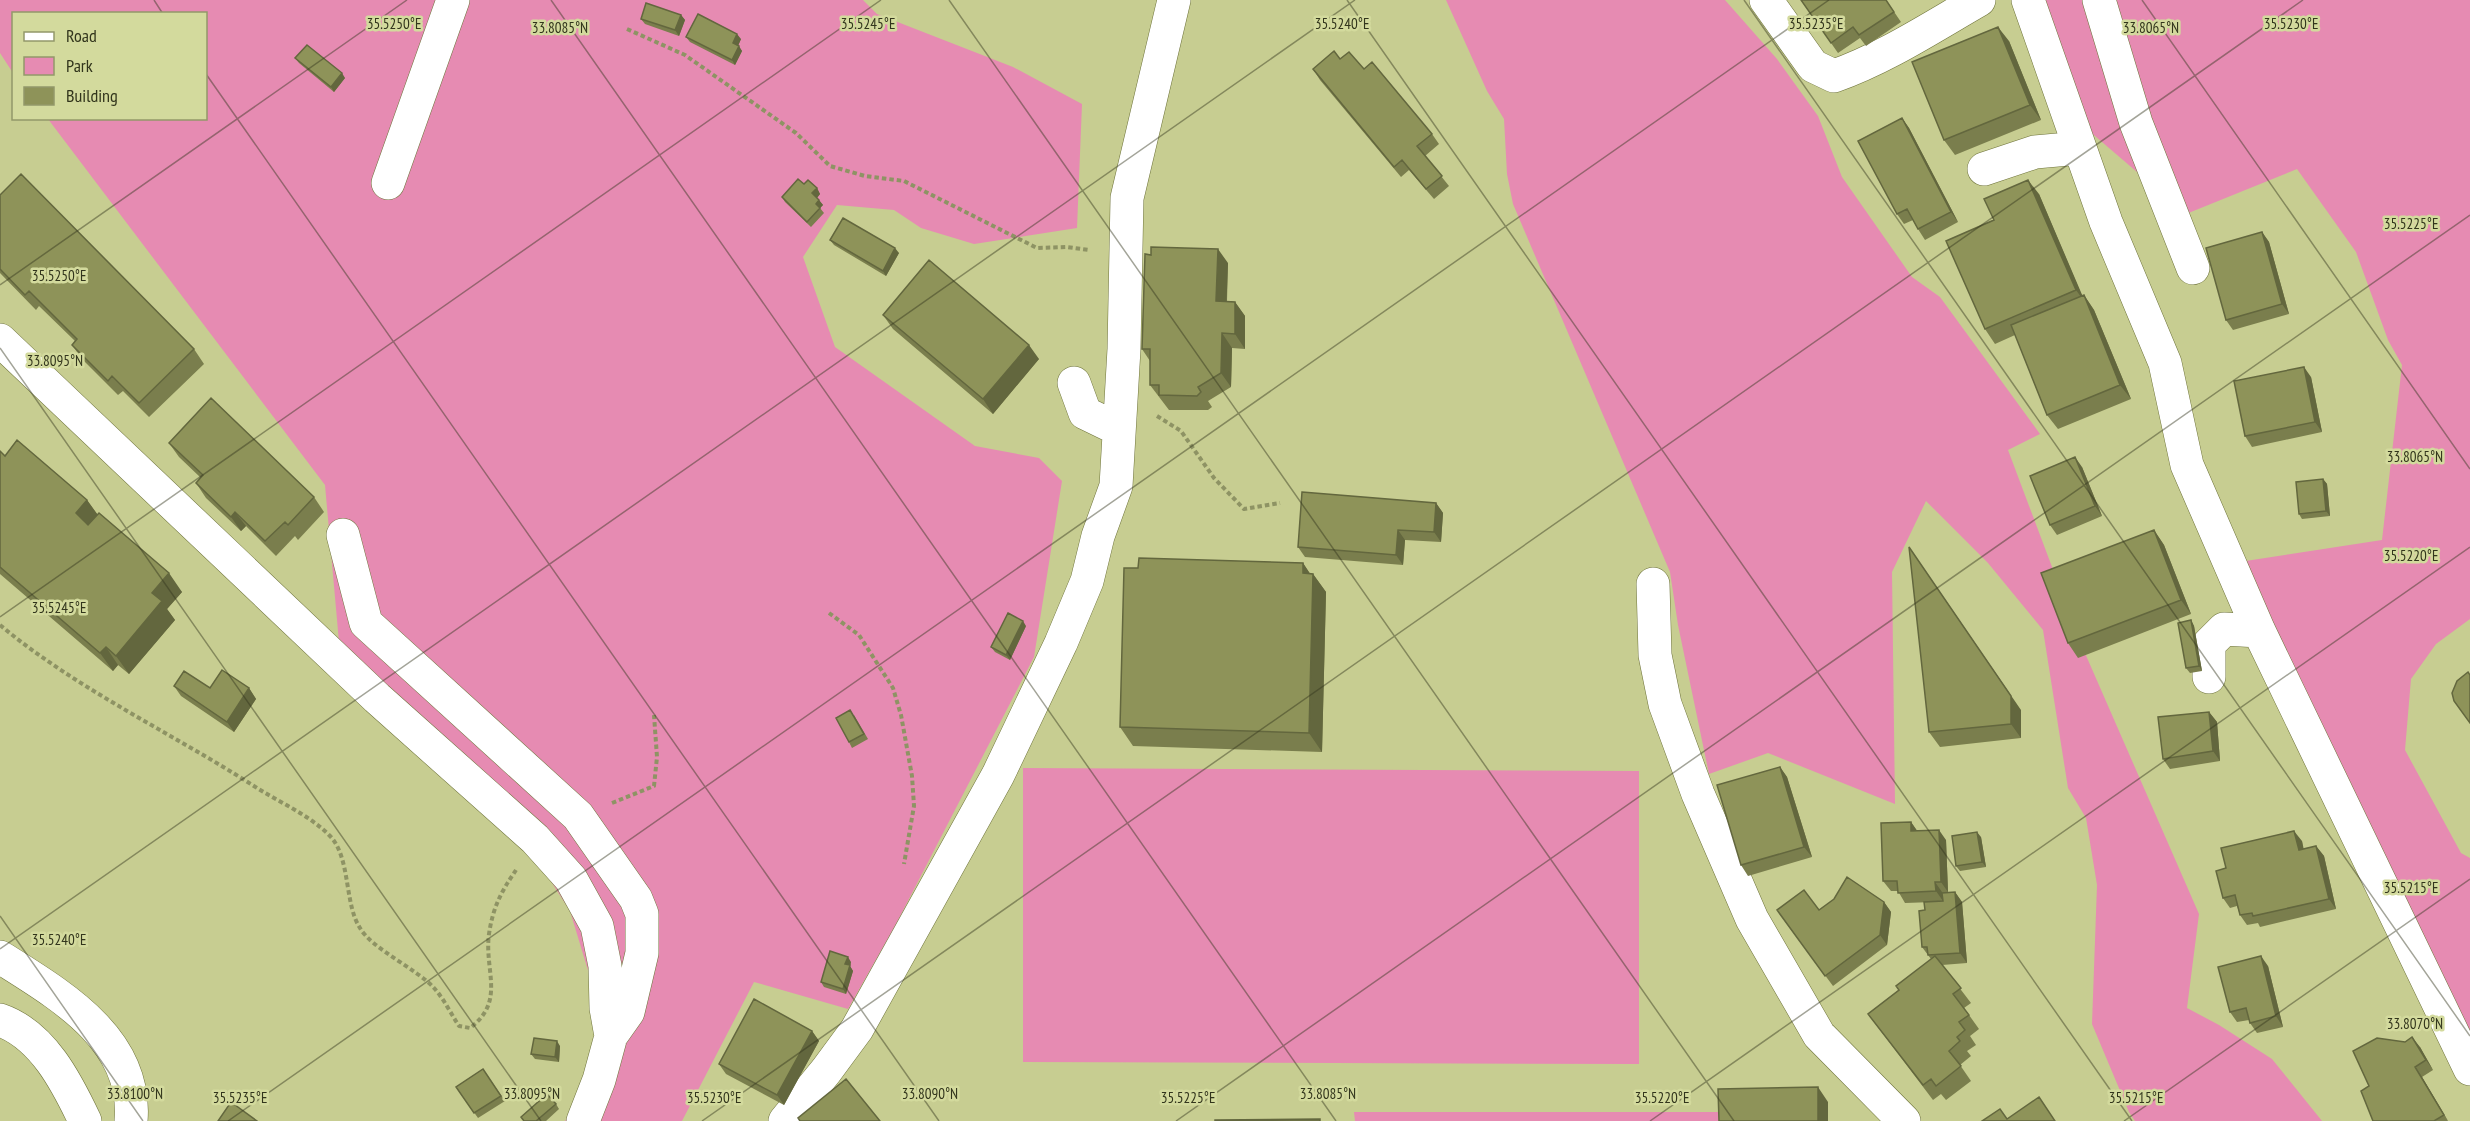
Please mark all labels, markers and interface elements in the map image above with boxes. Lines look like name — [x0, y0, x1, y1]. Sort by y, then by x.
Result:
legend — [12, 12, 207, 120]
text: 35.5250°E — [367, 14, 421, 33]
text: 35.5245°E — [841, 14, 895, 33]
text: 35.5240°E — [1315, 14, 1369, 33]
text: 35.5235°E — [1789, 14, 1843, 33]
text: 35.5230°E — [2264, 14, 2318, 33]
text: 33.8085°N — [532, 18, 588, 37]
text: 33.8065°N — [2123, 18, 2179, 37]
text: Road — [66, 24, 97, 47]
text: Park — [66, 54, 93, 77]
text: Building — [66, 84, 118, 107]
text: 35.5225°E — [2384, 214, 2438, 233]
text: 35.5250°E — [32, 266, 86, 285]
text: 33.8095°N — [27, 351, 83, 370]
text: 33.8065°N — [2387, 447, 2443, 466]
text: 35.5220°E — [2384, 546, 2438, 565]
text: 35.5245°E — [32, 598, 86, 617]
text: 35.5215°E — [2384, 878, 2438, 897]
text: 35.5240°E — [32, 930, 86, 949]
text: 33.8070°N — [2387, 1014, 2443, 1033]
text: 33.8100°N — [107, 1084, 163, 1103]
text: 33.8095°N — [504, 1084, 560, 1103]
text: 33.8090°N — [902, 1084, 958, 1103]
text: 33.8085°N — [1300, 1084, 1356, 1103]
text: 35.5235°E — [213, 1088, 267, 1107]
text: 35.5230°E — [687, 1088, 741, 1107]
text: 35.5225°E — [1161, 1088, 1215, 1107]
text: 35.5220°E — [1635, 1088, 1689, 1107]
text: 35.5215°E — [2109, 1088, 2163, 1107]

